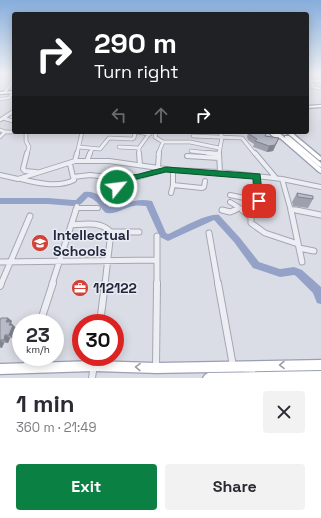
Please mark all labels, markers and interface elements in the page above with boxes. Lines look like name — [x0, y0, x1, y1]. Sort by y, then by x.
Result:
text: 290 m — [94, 25, 177, 61]
icon: right — [28, 28, 80, 80]
text: Turn right — [94, 60, 178, 83]
icon: left — [108, 104, 130, 126]
icon: ahead — [150, 104, 172, 126]
icon: right — [192, 104, 214, 126]
position arrow — [96, 166, 138, 208]
pin — [242, 184, 276, 218]
icon: arrive — [248, 190, 270, 212]
place label: Intellectual Schools — [53, 226, 130, 260]
school or university icon: Intellectual Schools — [30, 233, 50, 253]
office icon: 112122 — [70, 278, 90, 298]
place label: 112122 — [93, 279, 137, 297]
speed limit sign: 30 — [72, 314, 124, 366]
text: 23 — [26, 322, 50, 348]
text: km/h — [26, 343, 50, 356]
one-way arrow — [279, 361, 285, 370]
one-way arrow — [135, 363, 141, 371]
text: 1 min — [16, 388, 75, 419]
button: close — [263, 391, 305, 433]
text: 360 m · 21:49 — [16, 419, 96, 436]
button: Exit — [16, 464, 157, 510]
button: Share — [165, 464, 305, 510]

